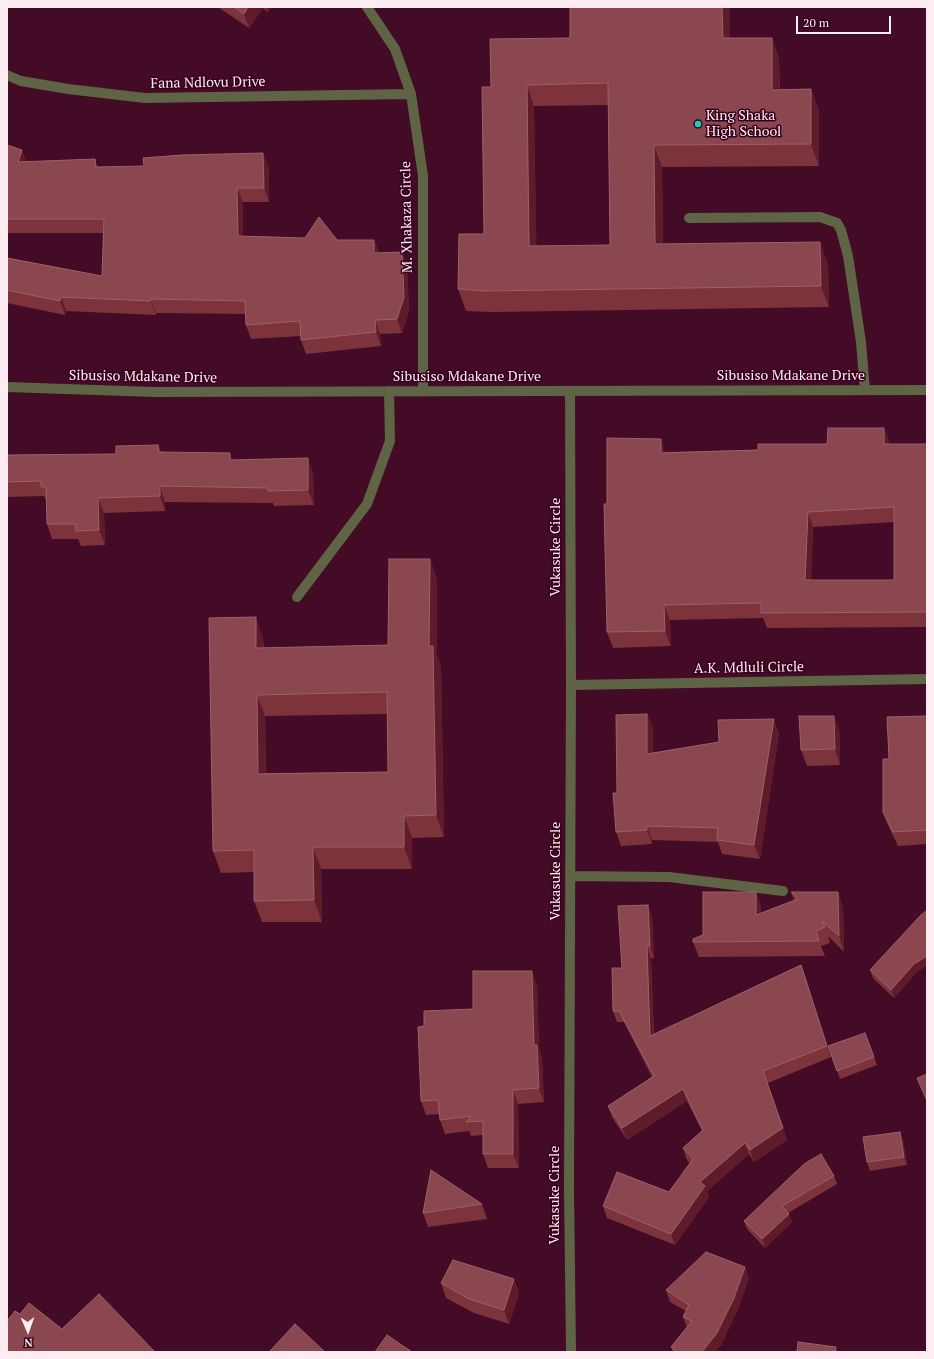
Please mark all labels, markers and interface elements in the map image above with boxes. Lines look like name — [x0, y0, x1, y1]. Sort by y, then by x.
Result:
scale bar — [798, 8, 893, 34]
text: 20 m — [803, 15, 829, 30]
street label: Fana Ndlovu Drive — [150, 74, 266, 92]
place label: King Shaka High School — [706, 108, 781, 140]
marker: King Shaka High School — [693, 119, 703, 129]
street label: M. Xhakaza Circle — [398, 161, 416, 273]
street label: Sibusiso Mdakane Drive — [69, 367, 217, 387]
street label: Sibusiso Mdakane Drive — [717, 368, 865, 384]
street label: Sibusiso Mdakane Drive — [393, 369, 541, 385]
street label: Vukasuke Circle — [548, 498, 564, 596]
street label: A.K. Mdluli Circle — [694, 659, 804, 677]
street label: Vukasuke Circle — [548, 822, 564, 920]
street label: Vukasuke Circle — [547, 1146, 563, 1244]
north arrow — [8, 1311, 48, 1351]
text: N — [24, 1336, 33, 1350]

